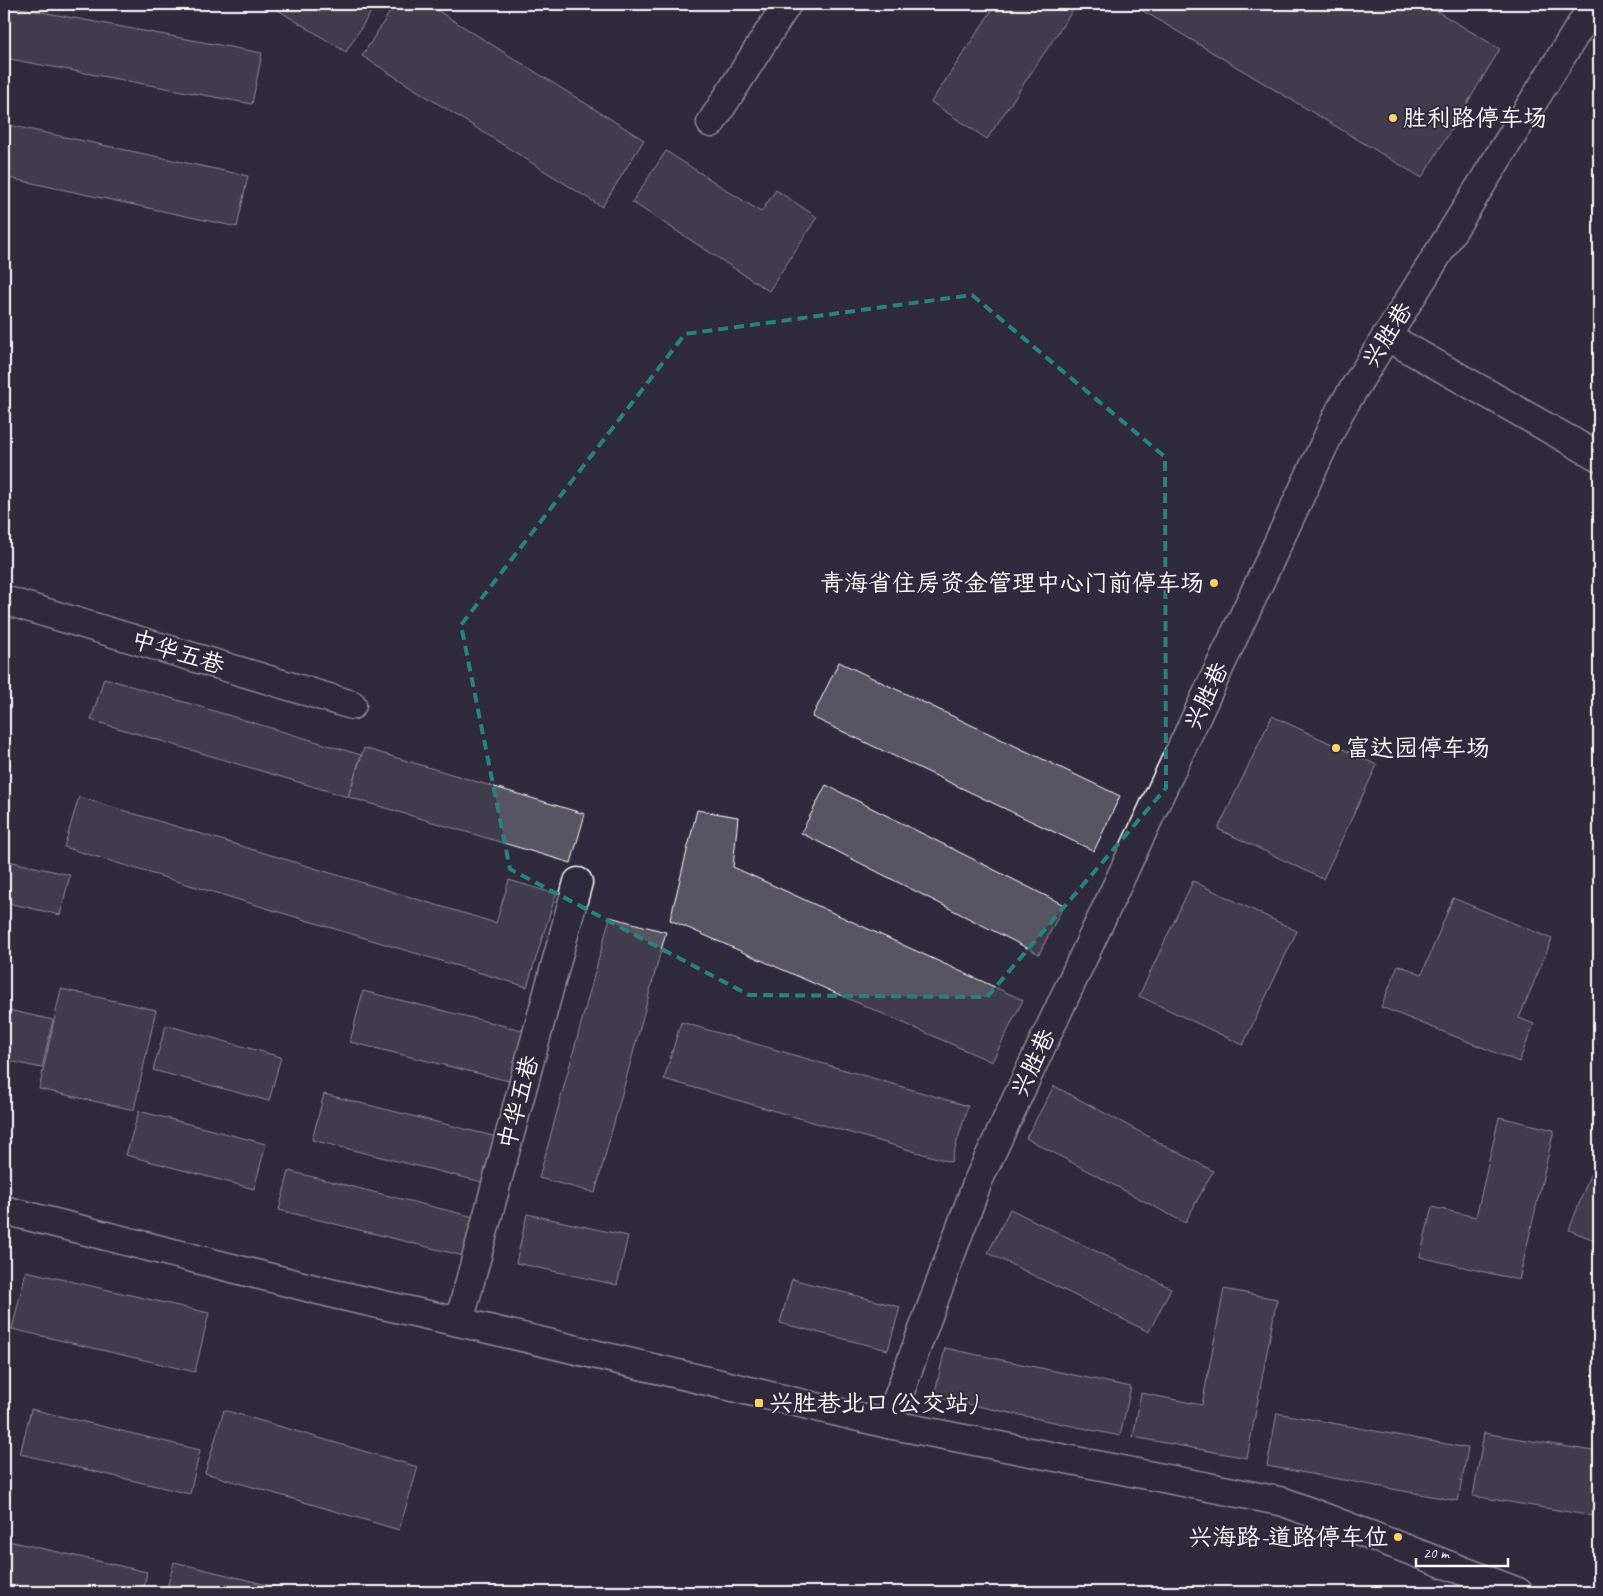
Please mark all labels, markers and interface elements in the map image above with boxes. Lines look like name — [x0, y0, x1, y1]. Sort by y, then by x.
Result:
place label: 胜利路停车场 — [1403, 103, 1547, 133]
marker: 胜利路停车场 — [1387, 112, 1399, 124]
street label: 兴胜巷 — [1355, 297, 1419, 373]
place label: 青海省住房资金管理中心门前停车场 — [820, 568, 1204, 598]
marker: 青海省住房资金管理中心门前停车场 — [1208, 577, 1220, 589]
street label: 中华五巷 — [128, 624, 228, 680]
street label: 兴胜巷 — [1177, 657, 1235, 735]
place label: 富达园停车场 — [1346, 733, 1490, 763]
marker: 富达园停车场 — [1330, 742, 1342, 754]
street label: 兴胜巷 — [1004, 1024, 1062, 1102]
street label: 中华五巷 — [491, 1052, 545, 1152]
place label: 兴胜巷北口(公交站) — [769, 1388, 978, 1418]
marker: 兴胜巷北口(公交站) — [753, 1397, 765, 1409]
place label: 兴海路-道路停车位 — [1188, 1522, 1388, 1552]
marker: 兴海路-道路停车位 — [1392, 1531, 1404, 1543]
scale bar — [1416, 1536, 1508, 1568]
text: 20 m — [1423, 1544, 1450, 1563]

